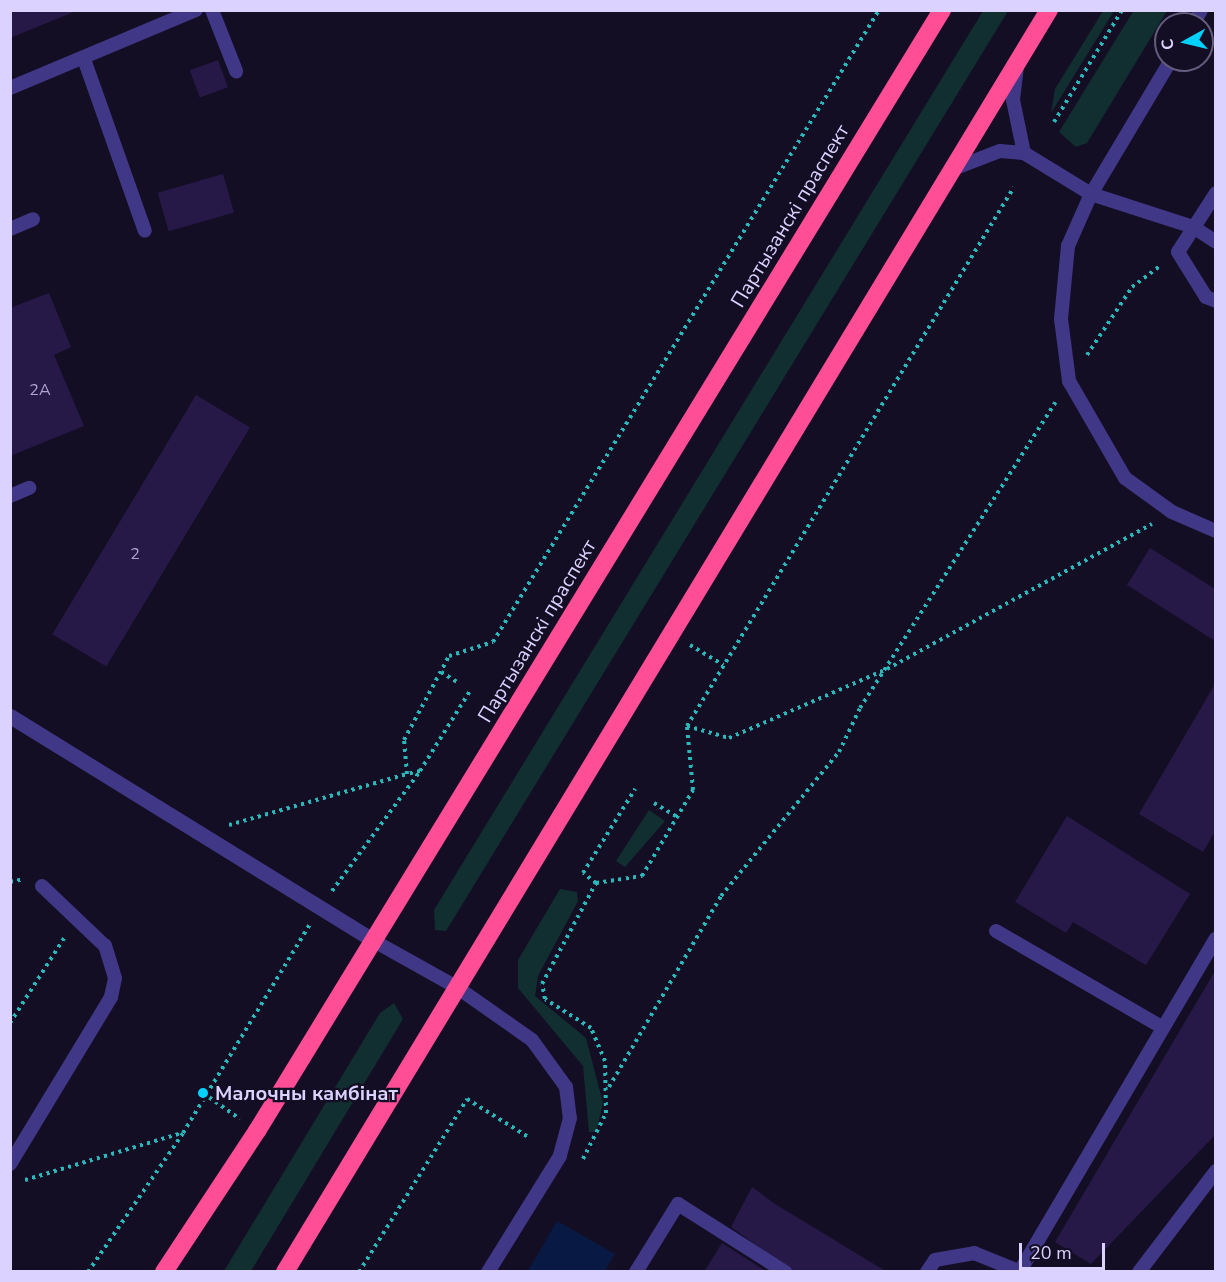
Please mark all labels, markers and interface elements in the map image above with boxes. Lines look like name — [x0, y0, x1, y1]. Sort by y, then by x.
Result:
north arrow — [1154, 12, 1214, 72]
text: С — [1157, 37, 1180, 51]
street label: Партызанскі праспект — [726, 120, 854, 312]
house number: 2А — [29, 380, 51, 400]
street label: Партызанскі праспект — [473, 535, 601, 727]
house number: 2 — [130, 544, 140, 564]
place label: Малочны камбінат — [215, 1081, 398, 1105]
marker: Малочны камбінат — [196, 1086, 210, 1100]
scale bar — [1022, 1231, 1108, 1269]
text: 20 m — [1030, 1241, 1072, 1265]

